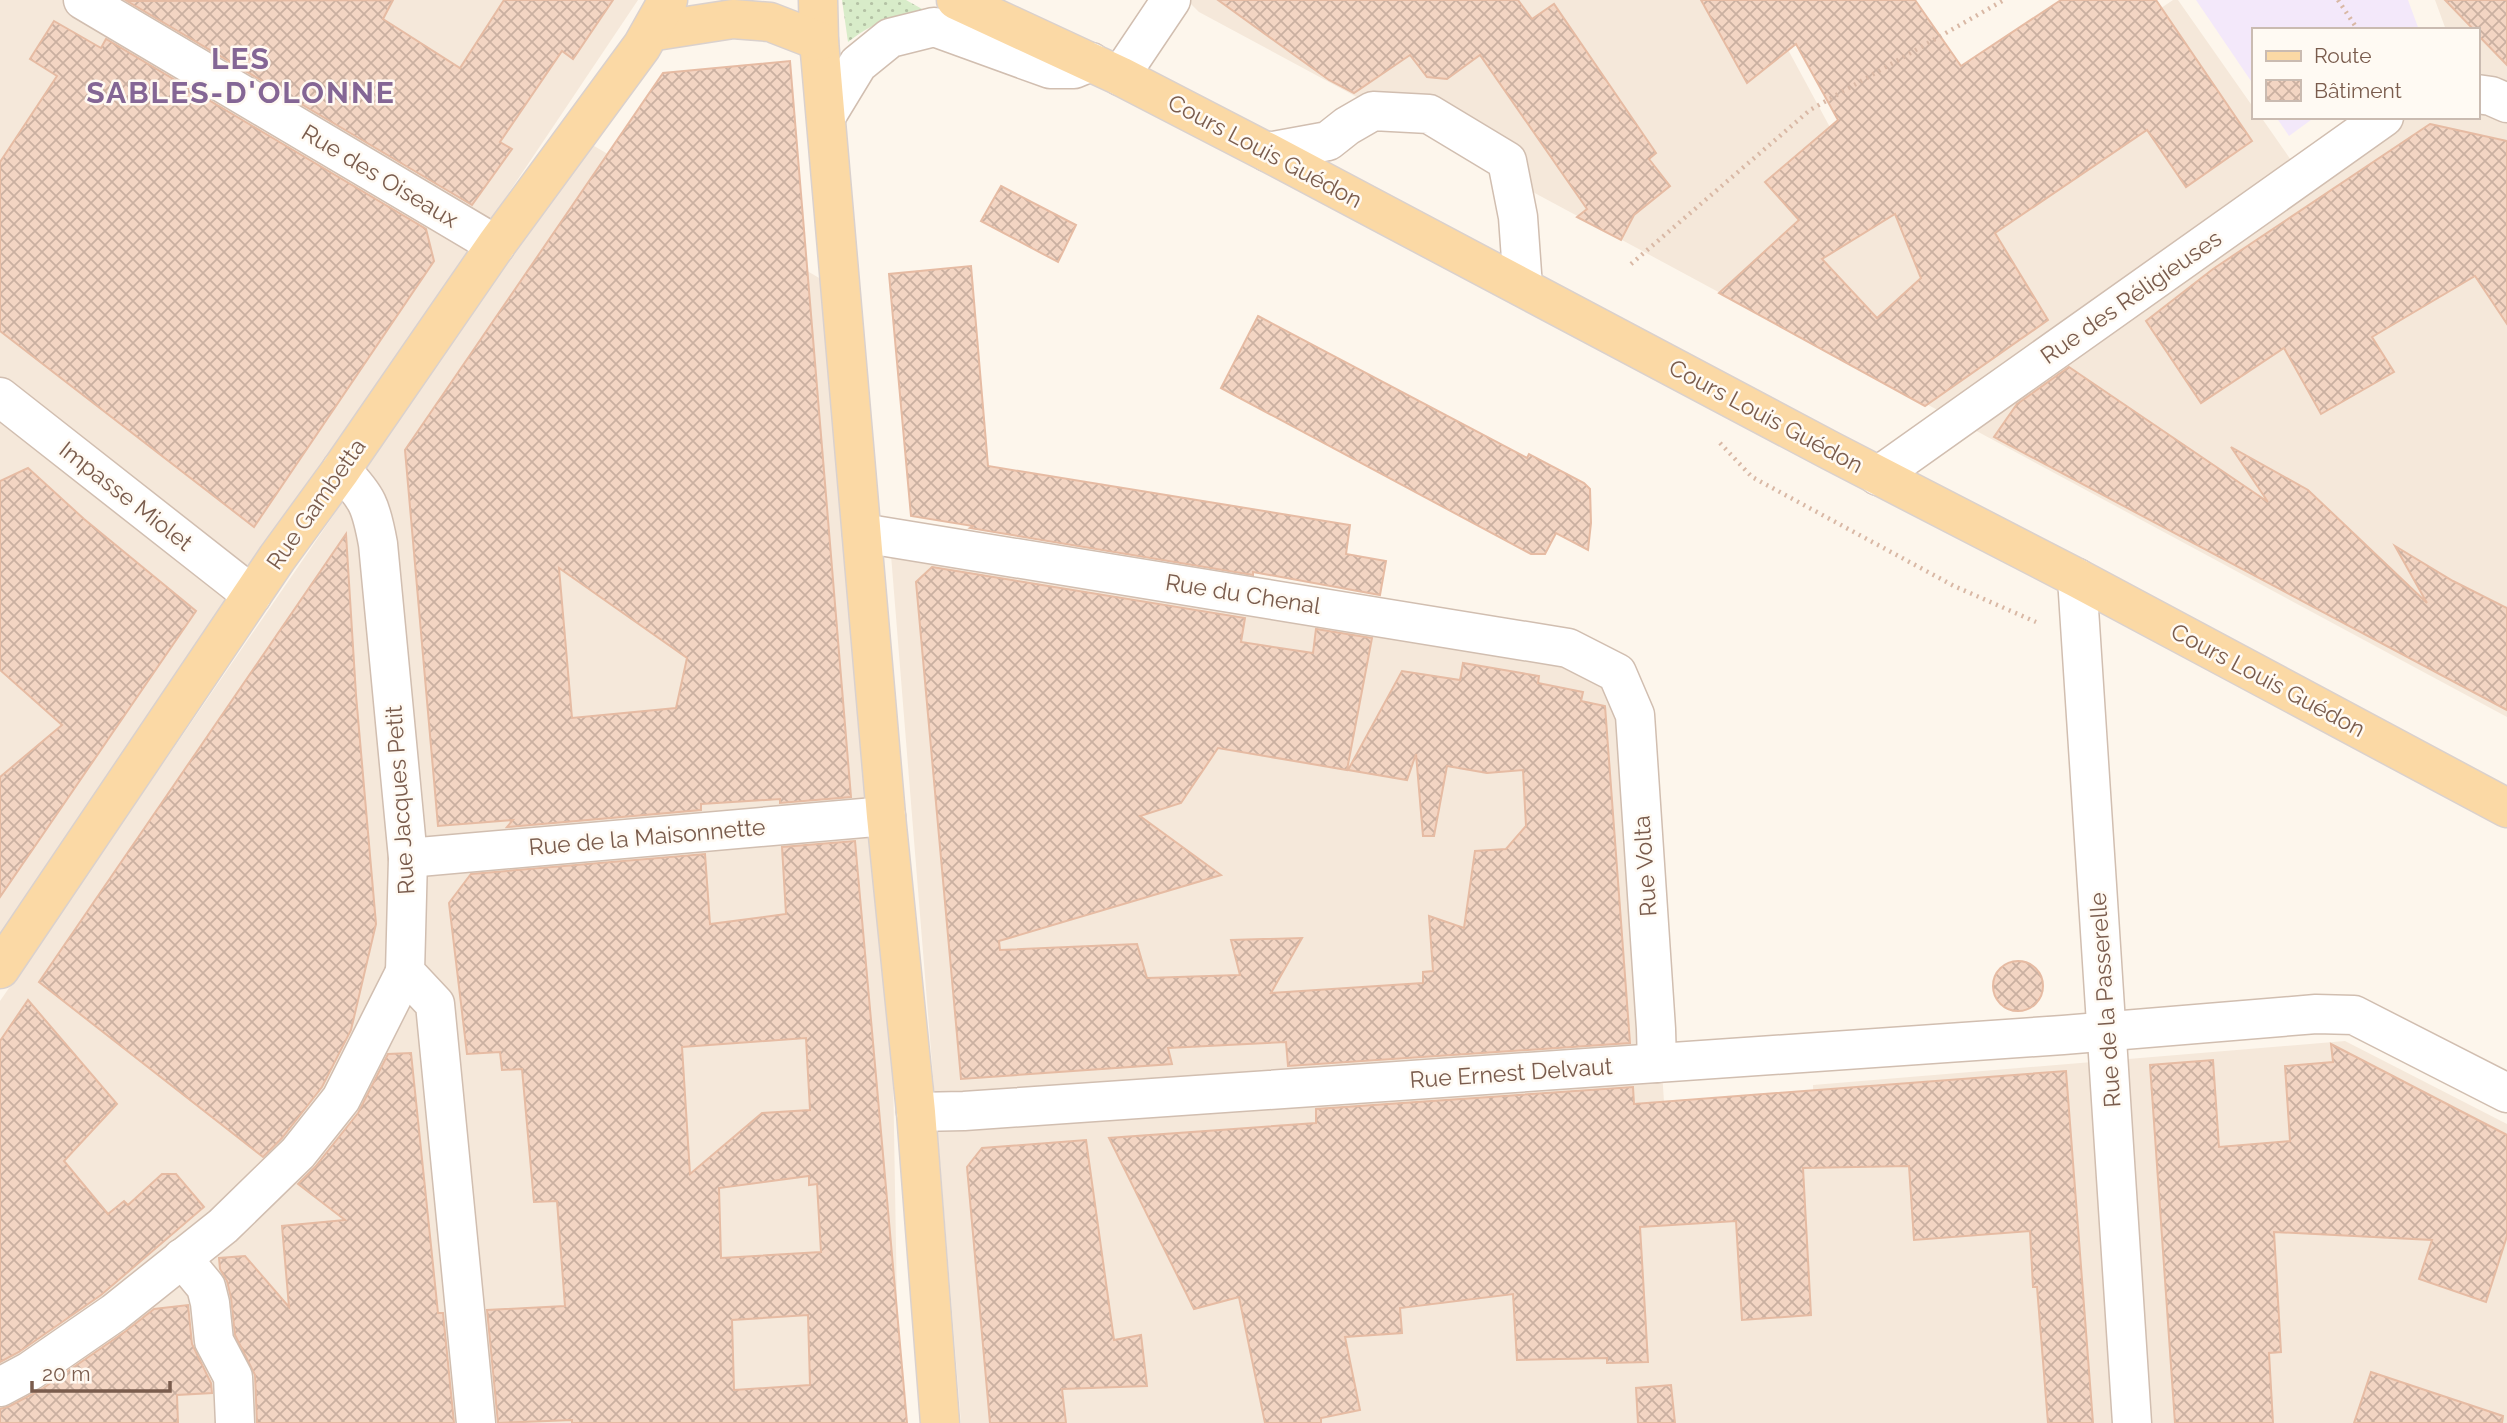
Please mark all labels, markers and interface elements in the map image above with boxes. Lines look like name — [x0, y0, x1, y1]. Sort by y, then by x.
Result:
legend — [2252, 28, 2479, 119]
district label: LES SABLES-D'OLONNE — [86, 41, 396, 110]
text: Route — [2314, 43, 2372, 68]
text: Bâtiment — [2314, 78, 2402, 103]
street label: Cours Louis Guédon — [1164, 88, 1367, 213]
street label: Rue des Oiseaux — [297, 118, 464, 233]
street label: Rue des Réligieuses — [2035, 224, 2226, 369]
street label: Cours Louis Guédon — [1665, 353, 1868, 478]
street label: Rue Gambetta — [260, 433, 371, 574]
street label: Impasse Miolet — [54, 435, 198, 556]
street label: Rue du Chenal — [1164, 568, 1323, 619]
street label: Cours Louis Guédon — [2167, 617, 2370, 742]
street label: Rue Jacques Petit — [379, 704, 420, 895]
street label: Rue de la Maisonnette — [527, 813, 766, 860]
street label: Rue Volta — [1627, 815, 1662, 918]
street label: Rue de la Passerelle — [2084, 891, 2125, 1109]
street label: Rue Ernest Delvaut — [1409, 1052, 1613, 1093]
scale bar — [32, 1350, 170, 1394]
text: 20 m — [42, 1361, 90, 1386]

